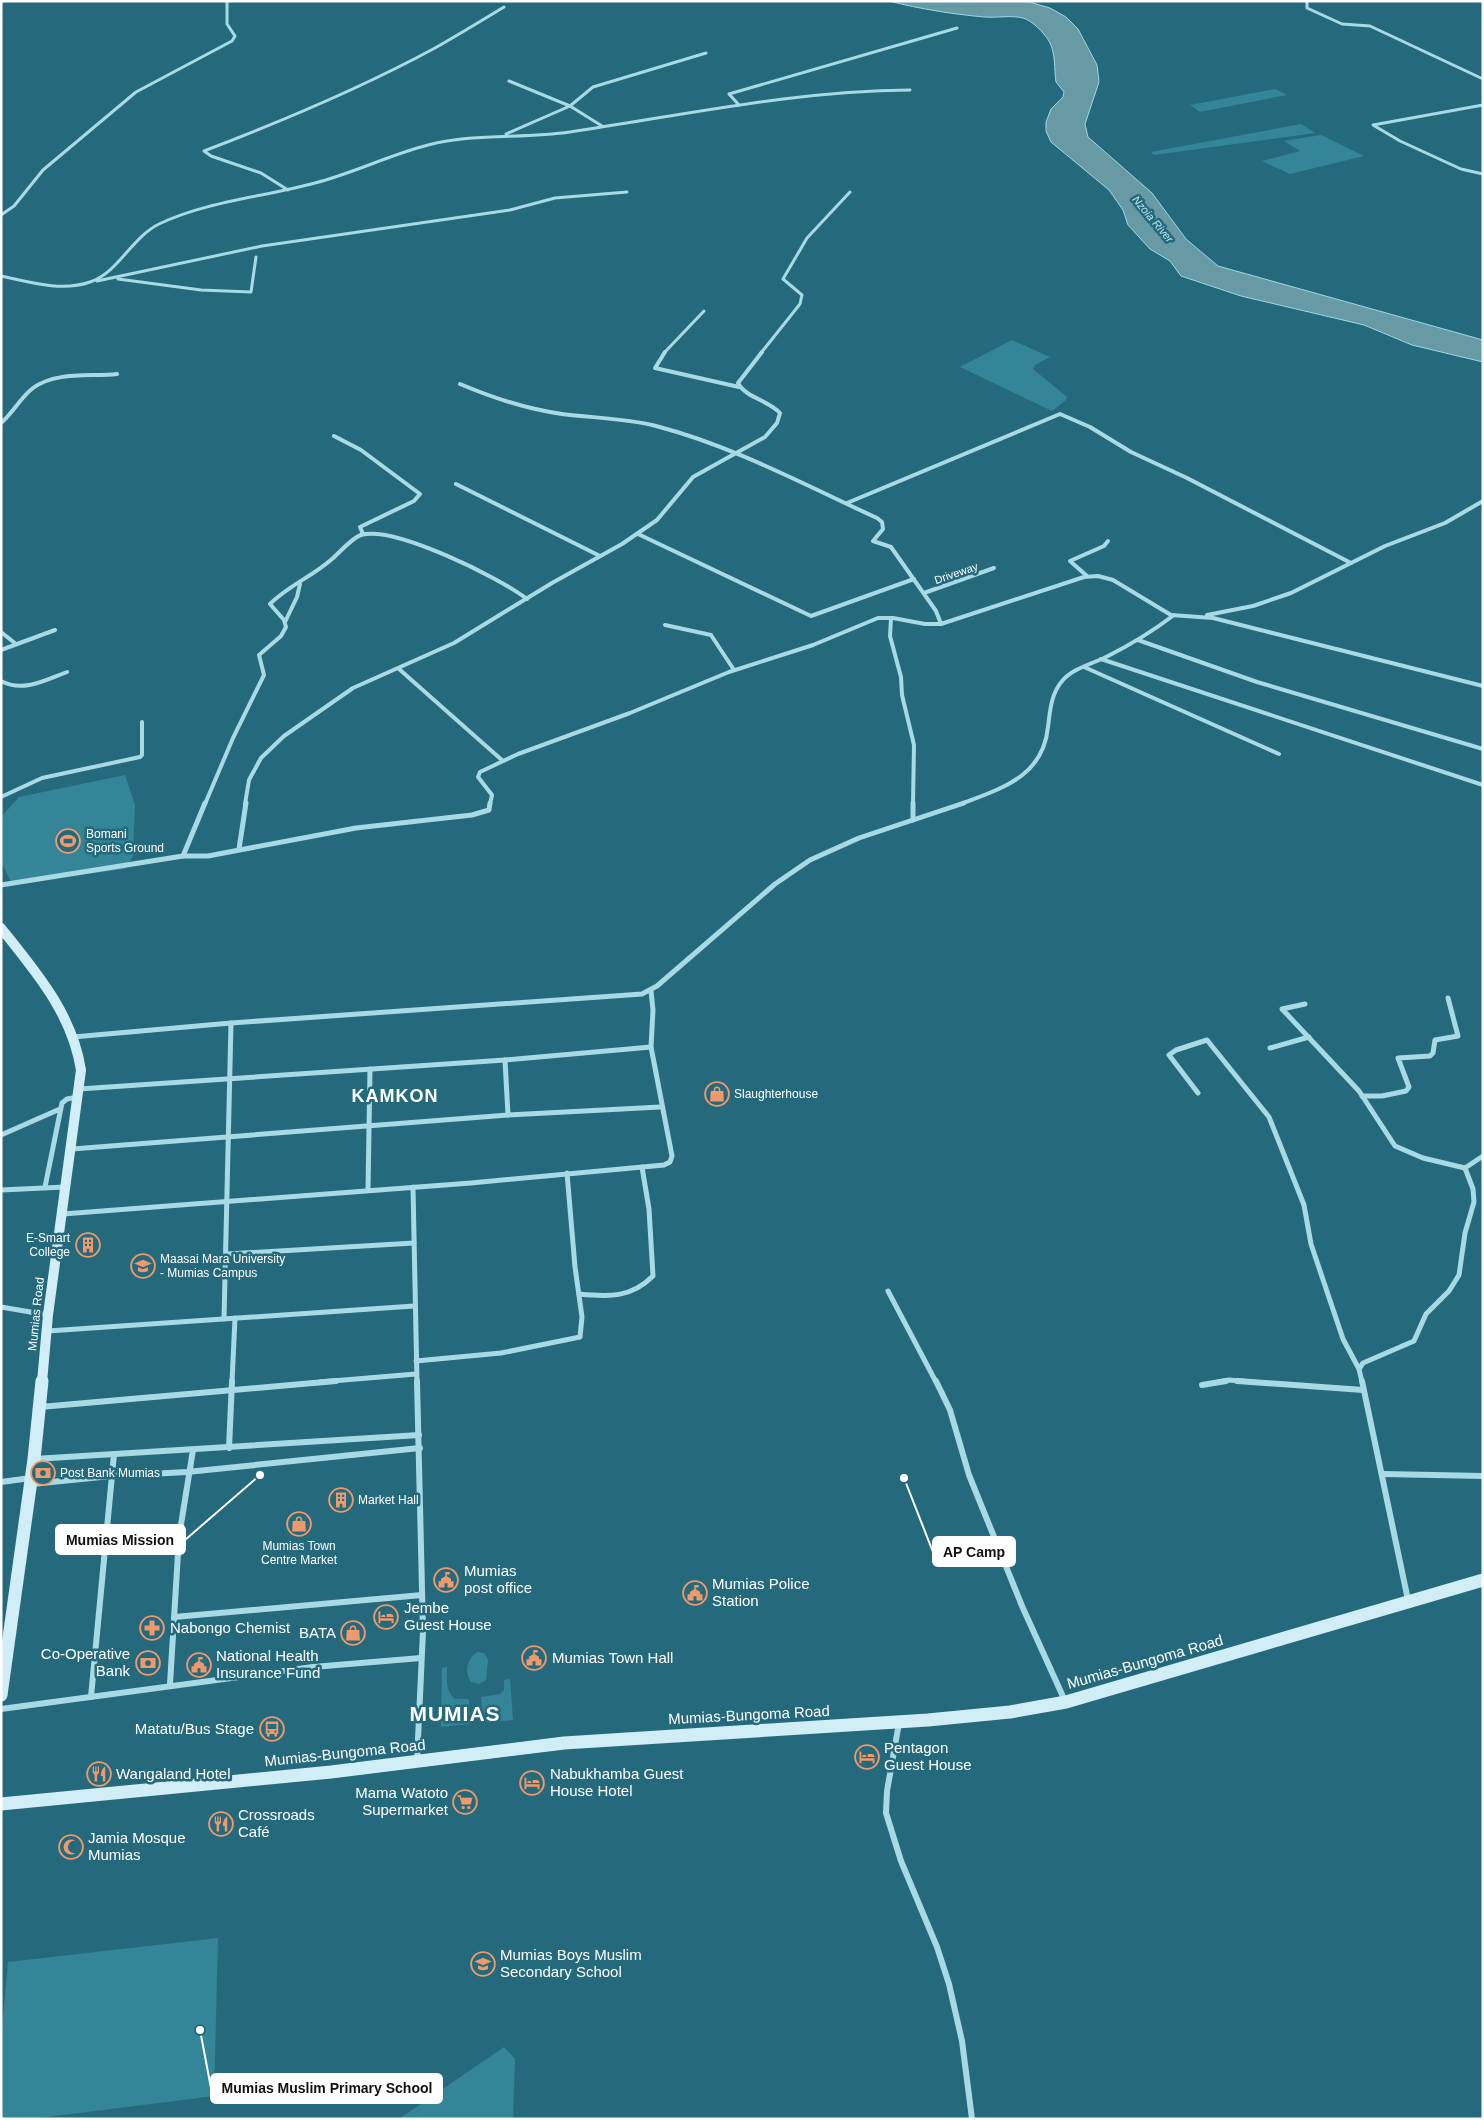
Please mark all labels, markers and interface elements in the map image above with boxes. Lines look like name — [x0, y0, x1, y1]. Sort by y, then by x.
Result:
water label: Nzoia River — [1130, 193, 1177, 246]
street label: Driveway — [933, 560, 980, 586]
place label: Bomani Sports Ground — [86, 827, 164, 855]
sports icon: Bomani Sports Ground — [55, 828, 81, 854]
shop icon: Slaughterhouse — [704, 1081, 730, 1107]
district label: KAMKON — [352, 1086, 439, 1106]
place label: Slaughterhouse — [734, 1087, 818, 1101]
place label: E-Smart College — [26, 1231, 71, 1259]
building icon: E-Smart College — [75, 1232, 101, 1258]
place label: Maasai Mara University - Mumias Campus — [160, 1252, 285, 1280]
school or university icon: Maasai Mara University - Mumias Campus — [130, 1253, 156, 1279]
street label: Mumias Road — [25, 1276, 47, 1352]
bank icon: Post Bank Mumias — [30, 1460, 56, 1486]
place label: Post Bank Mumias — [60, 1466, 160, 1480]
building icon: Market Hall — [328, 1487, 354, 1513]
place label: Market Hall — [358, 1493, 419, 1507]
shop icon: Mumias Town Centre Market — [286, 1511, 312, 1537]
callout: Mumias Mission — [56, 1525, 185, 1554]
text: Mumias Mission — [66, 1532, 174, 1548]
callout: AP Camp — [933, 1537, 1015, 1566]
place label: Mumias Town Centre Market — [261, 1539, 338, 1567]
text: AP Camp — [943, 1544, 1005, 1560]
place label: Mumias post office — [464, 1562, 532, 1596]
public building icon: Mumias post office — [433, 1567, 459, 1593]
place label: Mumias Police Station — [712, 1575, 810, 1609]
public building icon: Mumias Police Station — [682, 1580, 708, 1606]
place label: Jembe Guest House — [404, 1599, 492, 1633]
hotel icon: Jembe Guest House — [373, 1604, 399, 1630]
pharmacy icon: Nabongo Chemist — [139, 1615, 165, 1641]
place label: Nabongo Chemist — [170, 1619, 291, 1636]
shop icon: BATA — [340, 1620, 366, 1646]
place label: BATA — [299, 1624, 336, 1641]
street label: Mumias-Bungoma Road — [1065, 1631, 1225, 1692]
place label: Co-Operative Bank — [41, 1645, 130, 1679]
public building icon: Mumias Town Hall — [521, 1645, 547, 1671]
place label: National Health Insurance Fund — [216, 1647, 320, 1681]
place label: Mumias Town Hall — [552, 1649, 673, 1666]
bank icon: Co-Operative Bank — [135, 1650, 161, 1676]
public building icon: National Health Insurance Fund — [186, 1652, 212, 1678]
district label: MUMIAS — [409, 1702, 501, 1725]
street label: Mumias-Bungoma Road — [668, 1702, 830, 1727]
bus stop icon: Matatu/Bus Stage — [259, 1716, 285, 1742]
place label: Matatu/Bus Stage — [135, 1720, 254, 1737]
street label: Mumias-Bungoma Road — [264, 1736, 426, 1769]
place label: Pentagon Guest House — [884, 1739, 972, 1773]
hotel icon: Pentagon Guest House — [854, 1744, 880, 1770]
restaurant icon: Wangaland Hotel — [86, 1761, 112, 1787]
place label: Wangaland Hotel — [116, 1765, 231, 1782]
place label: Nabukhamba Guest House Hotel — [550, 1765, 684, 1799]
hotel icon: Nabukhamba Guest House Hotel — [519, 1770, 545, 1796]
place label: Mama Watoto Supermarket — [355, 1784, 449, 1818]
supermarket icon: Mama Watoto Supermarket — [452, 1789, 478, 1815]
place label: Crossroads Café — [238, 1806, 315, 1840]
restaurant icon: Crossroads Café — [208, 1811, 234, 1837]
place label: Jamia Mosque Mumias — [88, 1829, 186, 1863]
mosque icon: Jamia Mosque Mumias — [58, 1834, 84, 1860]
place label: Mumias Boys Muslim Secondary School — [500, 1946, 642, 1980]
school or university icon: Mumias Boys Muslim Secondary School — [470, 1951, 496, 1977]
callout: Mumias Muslim Primary School — [211, 2074, 442, 2103]
text: Mumias Muslim Primary School — [222, 2080, 432, 2096]

